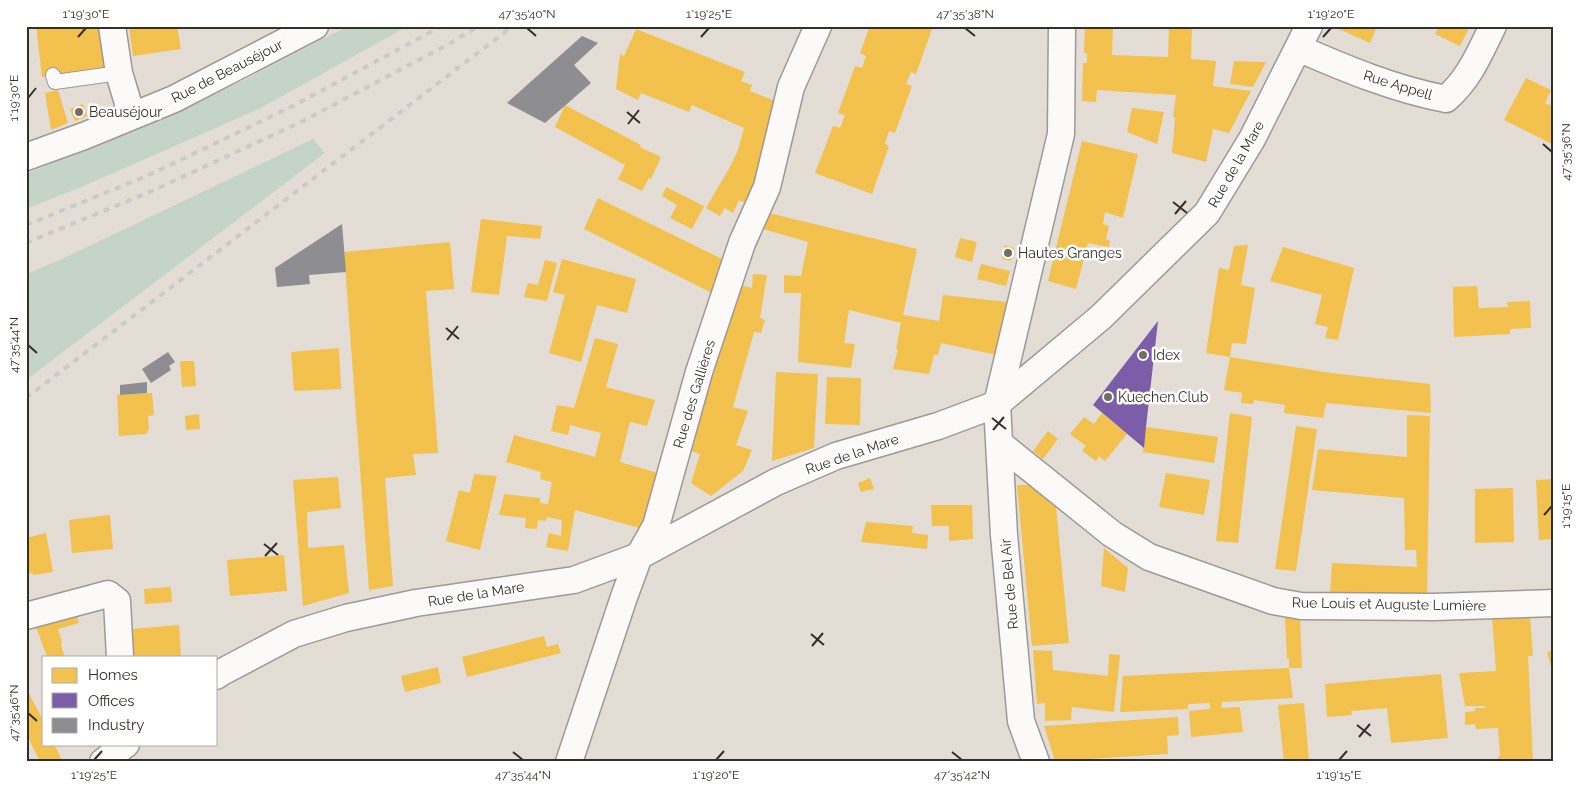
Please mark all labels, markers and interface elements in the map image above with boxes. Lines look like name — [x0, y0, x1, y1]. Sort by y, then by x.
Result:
text: 1°19'30"E — [63, 7, 109, 21]
text: 47°35'40"N — [499, 7, 555, 21]
text: 1°19'25"E — [686, 7, 732, 21]
text: 47°35'38"N — [936, 7, 994, 21]
text: 1°19'20"E — [1308, 7, 1354, 21]
street label: Rue de Beauséjour — [169, 36, 285, 106]
street label: Rue Appell — [1362, 67, 1435, 103]
text: 1°19'30"E — [7, 75, 21, 121]
place label: Beauséjour — [89, 104, 162, 120]
marker: Beauséjour — [73, 106, 85, 118]
street label: Rue de la Mare — [1205, 118, 1267, 210]
text: 47°35'36"N — [1559, 123, 1573, 181]
place label: Hautes Granges — [1018, 245, 1122, 261]
marker: Hautes Granges — [1002, 247, 1014, 259]
text: 47°35'44"N — [7, 317, 21, 373]
street label: Rue des Gallières — [670, 338, 718, 450]
place label: Idex — [1153, 347, 1180, 363]
marker: Idex — [1137, 349, 1149, 361]
place label: Kuechen.Club — [1118, 389, 1209, 405]
marker: Kuechen.Club — [1102, 391, 1114, 403]
street label: Rue de la Mare — [803, 431, 901, 477]
text: 1°19'15"E — [1559, 484, 1573, 528]
street label: Rue de Bel Air — [997, 538, 1021, 630]
street label: Rue de la Mare — [427, 578, 525, 610]
street label: Rue Louis et Auguste Lumière — [1292, 594, 1486, 614]
legend — [42, 656, 218, 746]
text: Homes — [88, 666, 138, 684]
text: 47°35'46"N — [7, 685, 21, 741]
text: Offices — [88, 692, 135, 710]
text: Industry — [88, 716, 144, 734]
text: 1°19'25"E — [71, 768, 117, 782]
text: 47°35'44"N — [495, 768, 551, 782]
text: 1°19'20"E — [693, 768, 739, 782]
text: 47°35'42"N — [934, 768, 990, 782]
text: 1°19'15"E — [1317, 768, 1361, 782]

